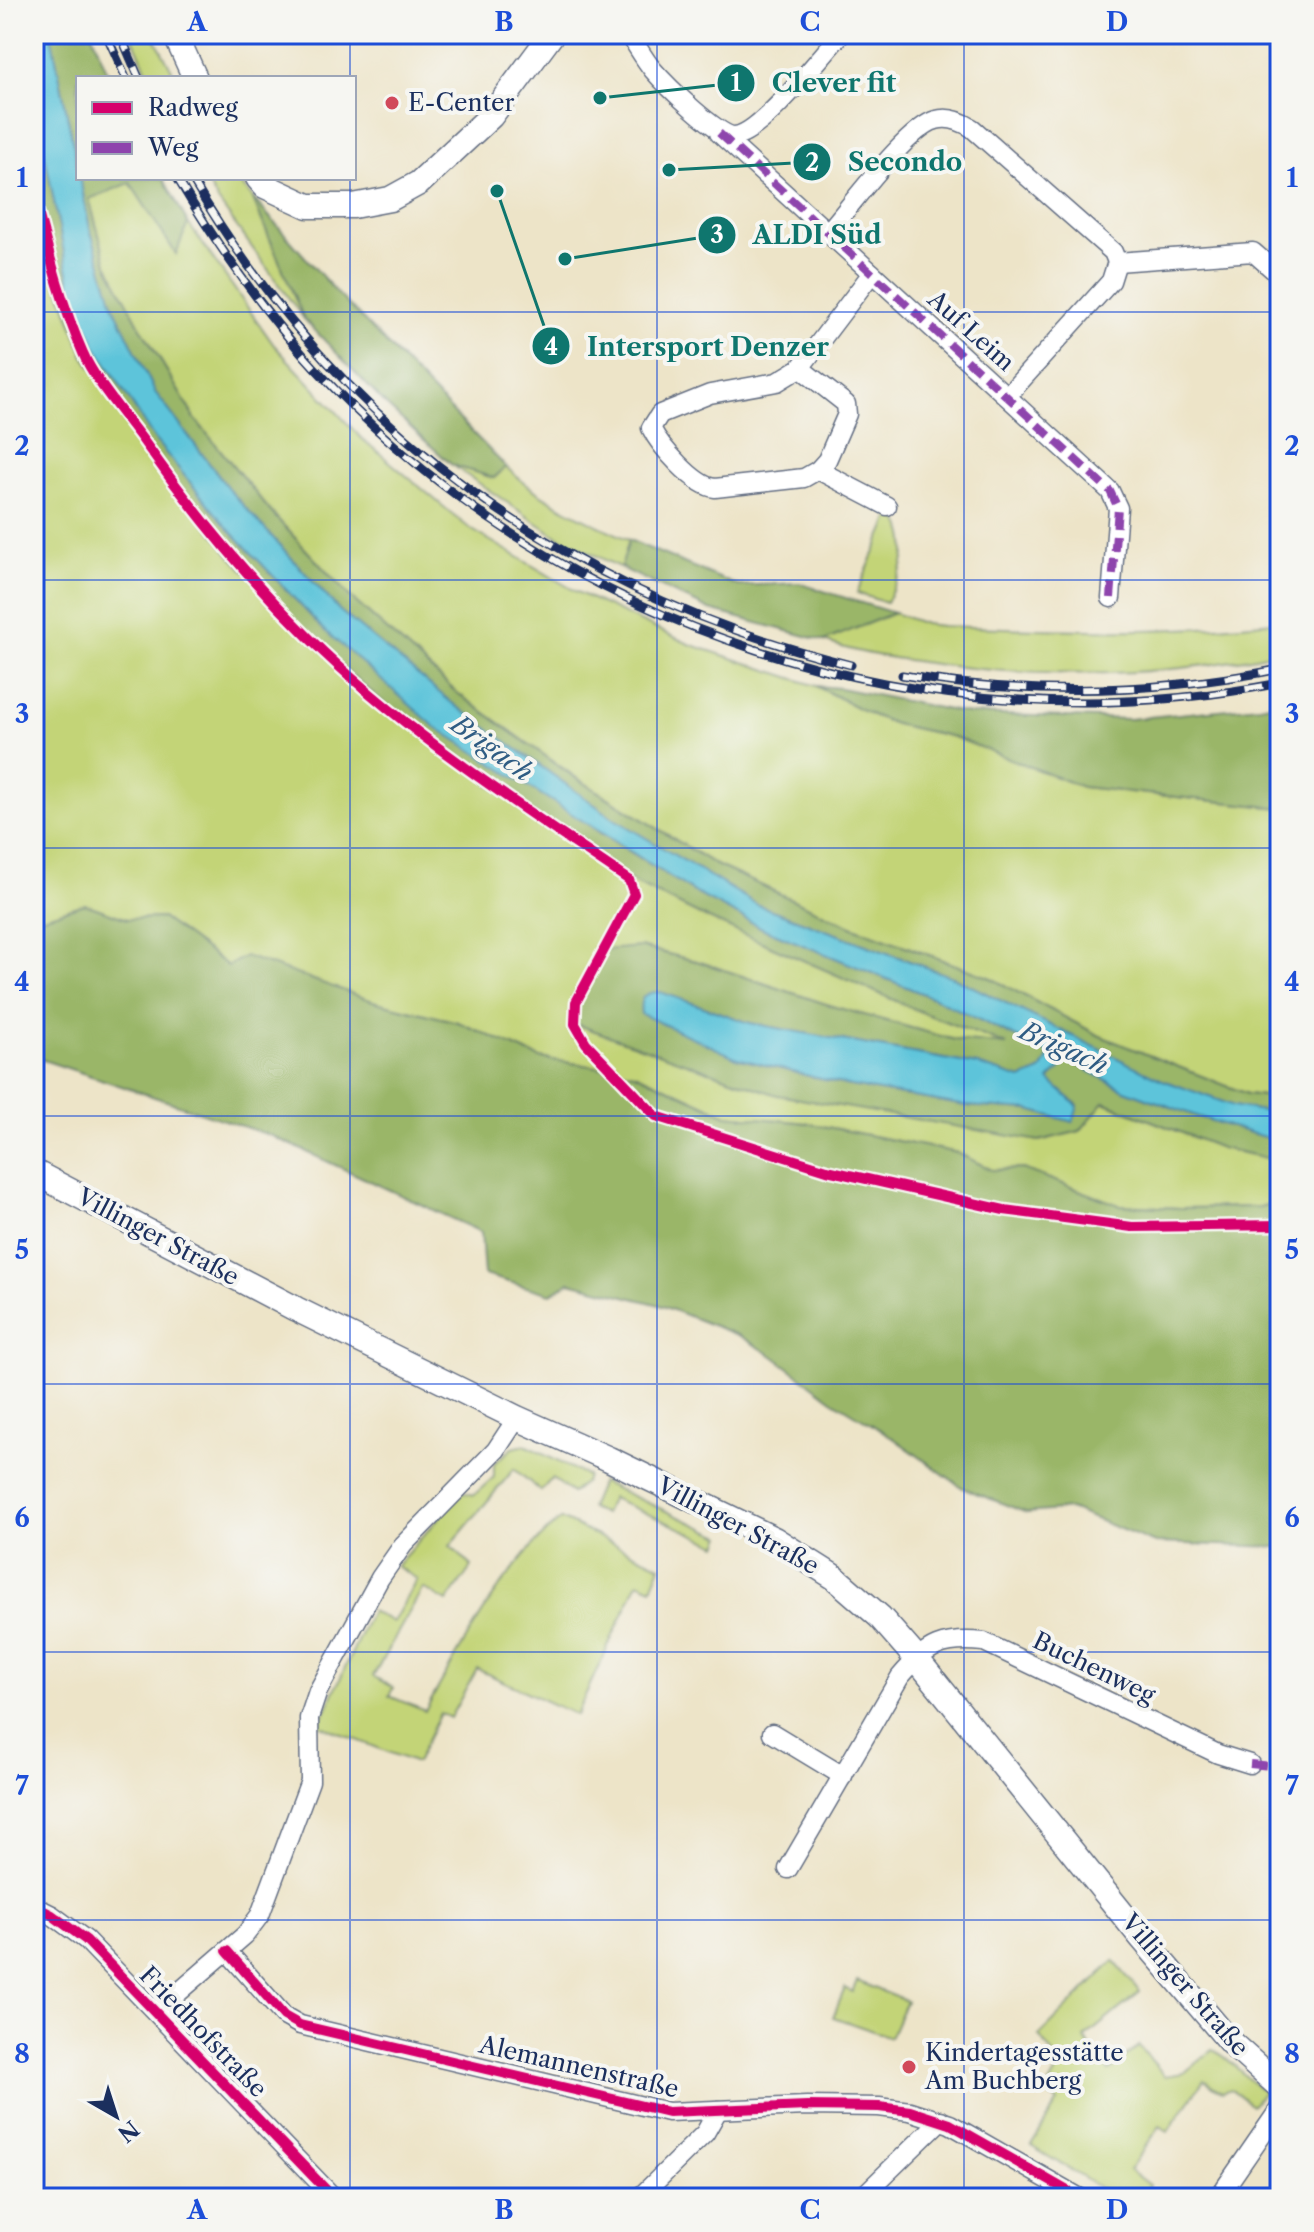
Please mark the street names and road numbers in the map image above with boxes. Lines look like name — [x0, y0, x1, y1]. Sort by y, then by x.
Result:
street label: Auf Leim — [922, 284, 1020, 377]
street label: Villinger Straße — [72, 1181, 244, 1291]
street label: Villinger Straße — [652, 1470, 824, 1580]
street label: Buchenweg — [1028, 1626, 1160, 1710]
street label: Villinger Straße — [1115, 1907, 1255, 2062]
street label: Friedhofstraße — [134, 1960, 273, 2103]
street label: Alemannenstraße — [476, 2029, 681, 2104]

